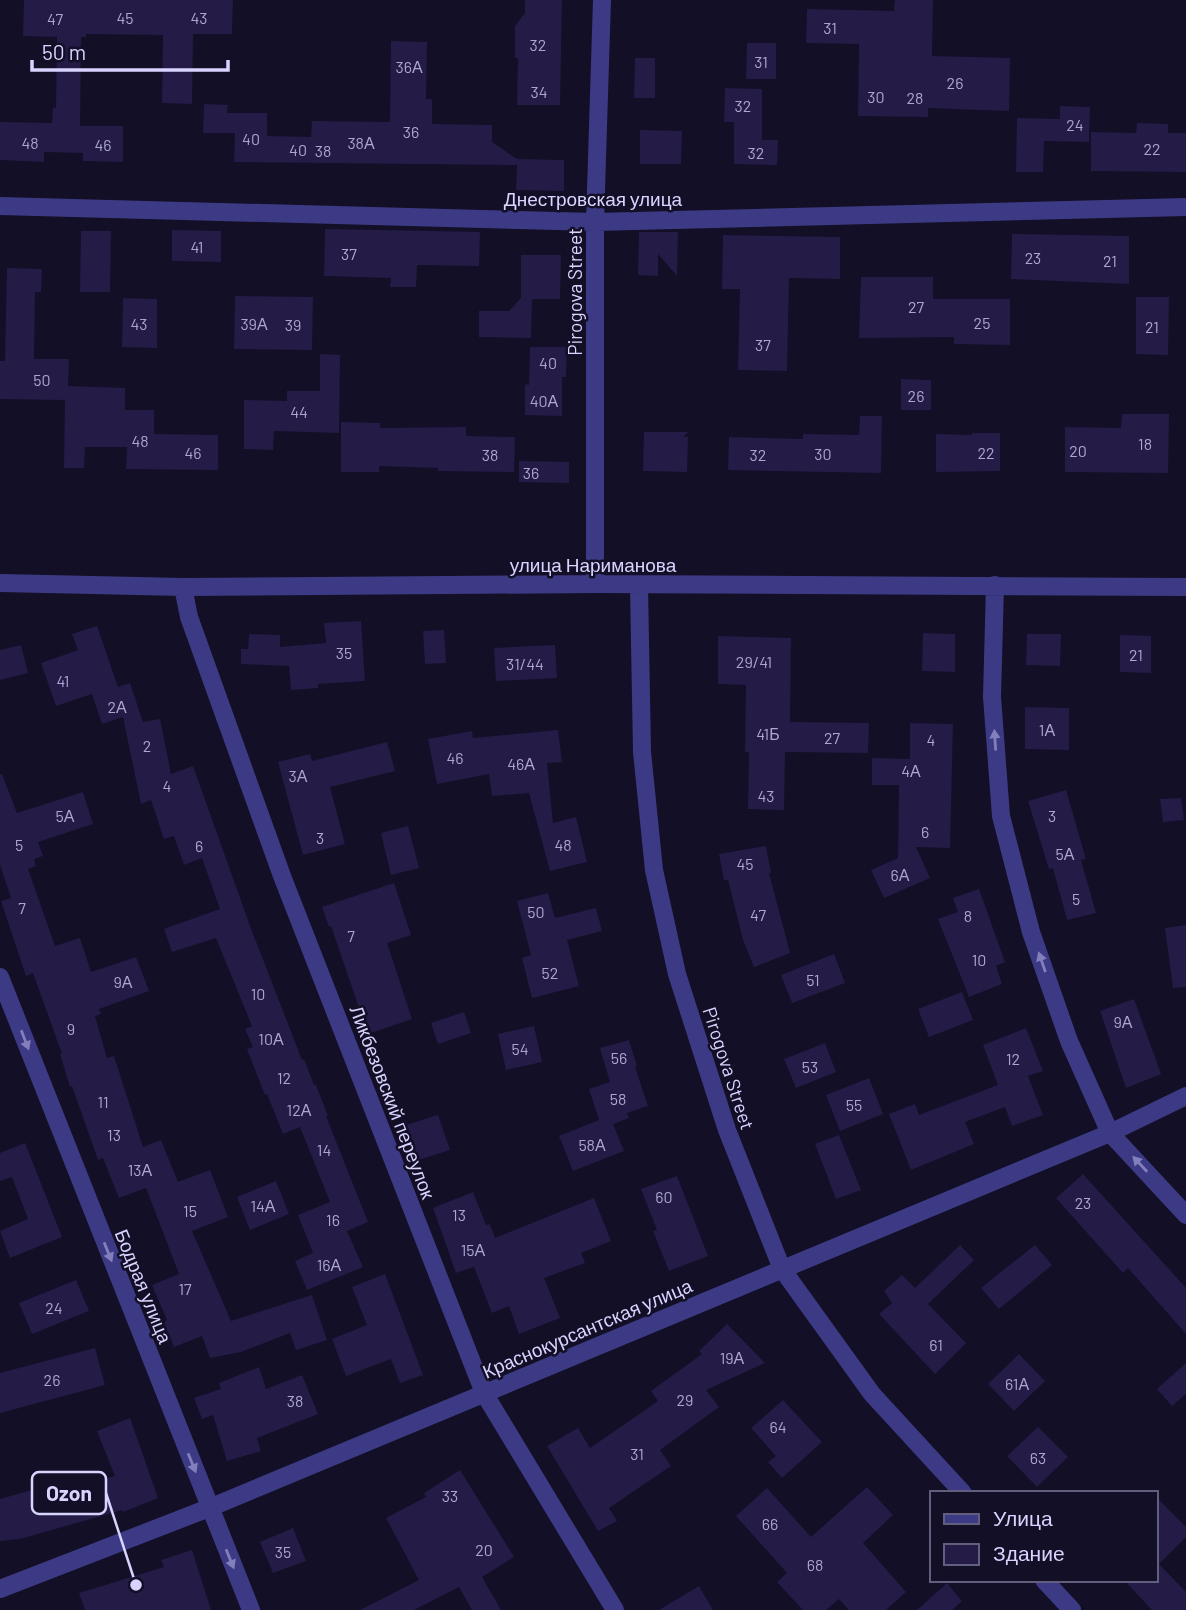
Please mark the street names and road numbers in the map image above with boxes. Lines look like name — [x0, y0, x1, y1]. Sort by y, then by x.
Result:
street label: Днестровская улица — [504, 187, 683, 210]
street label: Pirogova Street — [563, 228, 586, 356]
street label: улица Нариманова — [510, 553, 677, 576]
street label: Ликбезовский переулок — [345, 1002, 441, 1203]
street label: Pirogova Street — [698, 1004, 760, 1132]
street label: Бодрая улица — [111, 1226, 178, 1347]
street label: Краснокурсантская улица — [479, 1273, 696, 1383]

